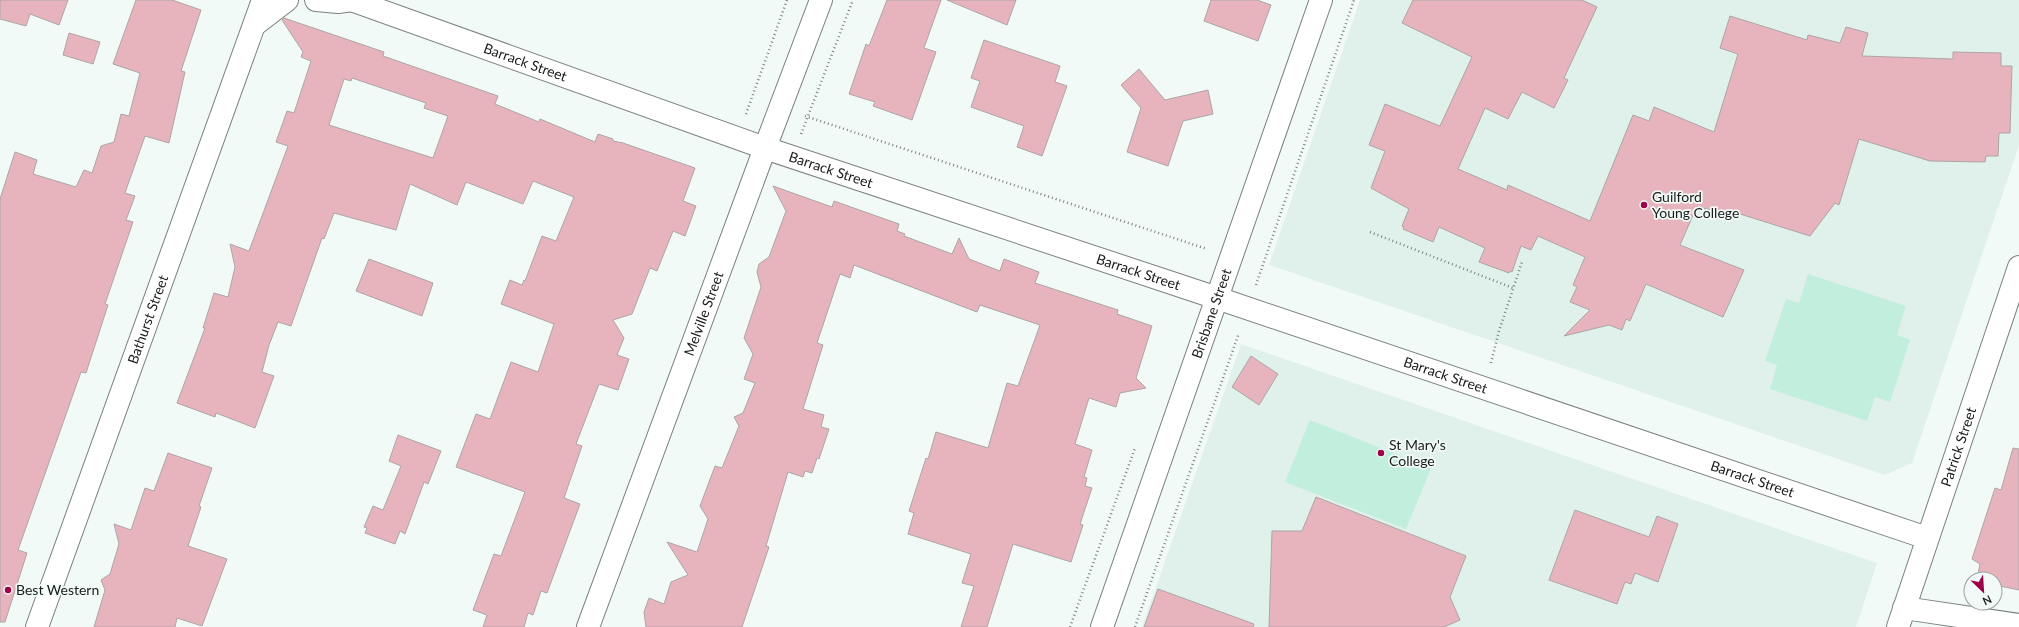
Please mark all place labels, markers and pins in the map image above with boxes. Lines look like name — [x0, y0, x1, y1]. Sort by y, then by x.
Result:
place label: Guilford Young College — [1652, 188, 1739, 221]
marker: Guilford Young College — [1639, 200, 1649, 210]
place label: St Mary's College — [1389, 436, 1446, 469]
marker: St Mary's College — [1376, 448, 1386, 458]
place label: Best Western — [16, 581, 99, 598]
marker: Best Western — [3, 585, 13, 595]

